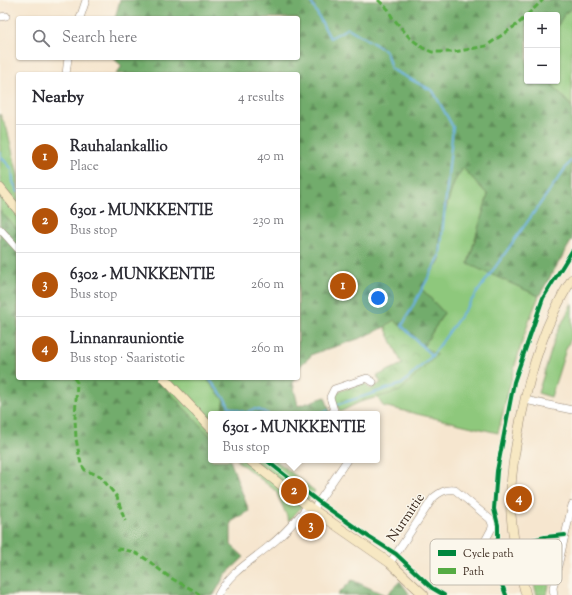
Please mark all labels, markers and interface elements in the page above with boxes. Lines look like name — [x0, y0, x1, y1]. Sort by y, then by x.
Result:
map controls — [524, 12, 560, 84]
button: + — [524, 12, 560, 48]
search box — [16, 16, 300, 60]
icon: search — [30, 27, 52, 49]
text: Search here — [62, 28, 137, 49]
button: − — [524, 48, 560, 84]
text: Nearby — [32, 86, 84, 110]
text: 4 results — [238, 89, 284, 107]
text: Rauhalankallio — [70, 137, 168, 158]
text: 1 — [43, 148, 47, 166]
text: 40 m — [257, 148, 284, 166]
text: Place — [70, 158, 99, 176]
text: 6301 - MUNKKENTIE — [70, 201, 213, 222]
text: 2 — [42, 212, 48, 230]
text: 230 m — [252, 212, 284, 230]
text: Bus stop — [70, 222, 117, 240]
text: 6302 - MUNKKENTIE — [70, 265, 215, 286]
pin: 1 — [330, 271, 356, 301]
text: 3 — [42, 276, 48, 294]
text: 260 m — [251, 276, 284, 294]
text: Bus stop — [70, 286, 117, 304]
your location — [368, 288, 388, 308]
text: Linnanrauniontie — [70, 329, 184, 350]
text: 4 — [42, 340, 48, 358]
text: 260 m — [251, 340, 284, 358]
text: Bus stop · Saaristotie — [70, 350, 185, 368]
popup — [208, 411, 380, 463]
text: 6301 - MUNKKENTIE — [222, 418, 366, 439]
text: Bus stop — [222, 439, 270, 457]
pin: 2 — [281, 476, 307, 506]
pin: 4 — [506, 484, 532, 514]
street label: Nurmitie — [383, 490, 430, 547]
pin: 3 — [298, 511, 324, 541]
legend — [430, 539, 562, 585]
text: Cycle path — [463, 546, 514, 562]
text: Path — [463, 564, 485, 580]

